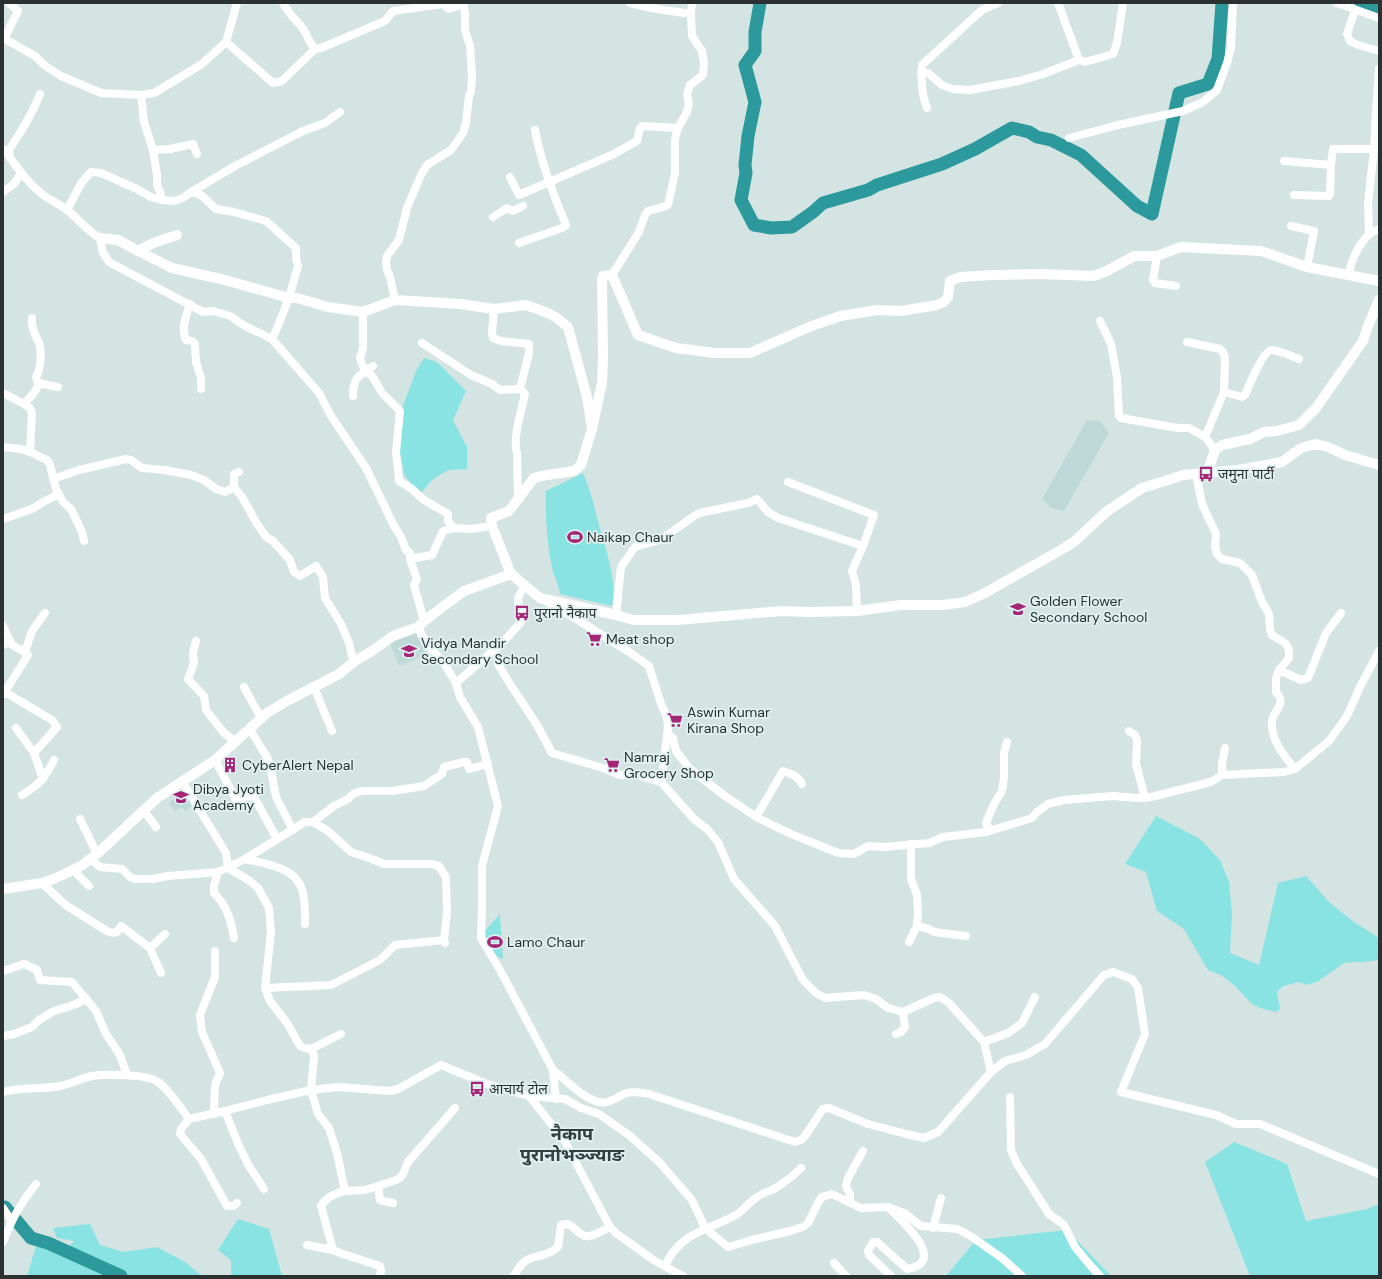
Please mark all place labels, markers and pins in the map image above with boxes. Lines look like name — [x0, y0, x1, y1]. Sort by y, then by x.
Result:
bus stop icon: जमुना पार्टी — [1197, 465, 1215, 483]
place label: जमुना पार्टी — [1218, 465, 1276, 484]
sports icon: Naikap Chaur — [566, 528, 584, 546]
place label: Naikap Chaur — [587, 528, 674, 546]
place label: Golden Flower Secondary School — [1030, 592, 1147, 626]
school or university icon: Golden Flower Secondary School — [1009, 600, 1027, 618]
bus stop icon: पुरानो नैकाप — [513, 604, 531, 622]
place label: पुरानो नैकाप — [534, 604, 598, 623]
supermarket icon: Meat shop — [585, 630, 603, 648]
place label: Meat shop — [606, 630, 675, 648]
place label: Vidya Mandir Secondary School — [421, 634, 538, 668]
school or university icon: Vidya Mandir Secondary School — [400, 642, 418, 660]
place label: Aswin Kumar Kirana Shop — [687, 703, 770, 737]
supermarket icon: Aswin Kumar Kirana Shop — [666, 711, 684, 729]
place label: Namraj Grocery Shop — [624, 748, 714, 782]
building icon: CyberAlert Nepal — [221, 756, 239, 774]
place label: CyberAlert Nepal — [242, 756, 354, 774]
supermarket icon: Namraj Grocery Shop — [603, 756, 621, 774]
place label: Dibya Jyoti Academy — [193, 780, 264, 814]
school or university icon: Dibya Jyoti Academy — [172, 788, 190, 806]
sports icon: Lamo Chaur — [486, 933, 504, 951]
place label: Lamo Chaur — [507, 933, 585, 951]
bus stop icon: आचार्य टोल — [468, 1080, 486, 1098]
place label: आचार्य टोल — [489, 1080, 548, 1098]

